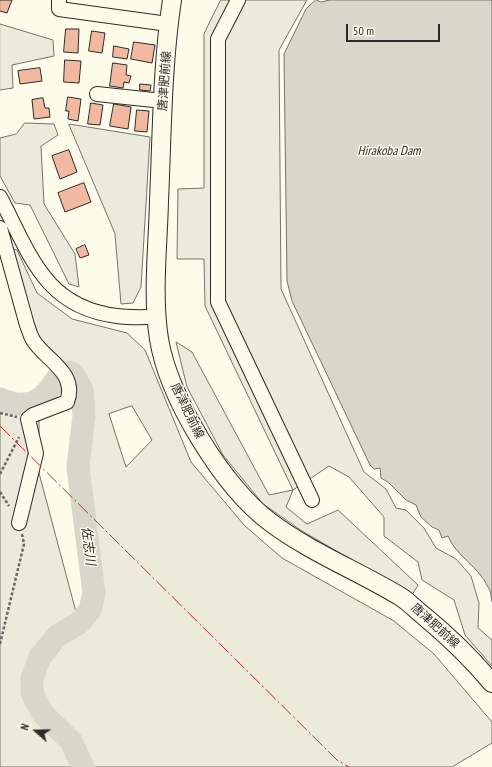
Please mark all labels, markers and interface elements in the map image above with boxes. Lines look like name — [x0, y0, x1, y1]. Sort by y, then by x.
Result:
scale bar — [348, 16, 442, 42]
text: 50 m — [353, 23, 374, 38]
street label: 唐津肥前線 — [156, 51, 174, 111]
water label: Hirakoba Dam — [357, 143, 421, 159]
street label: 唐津肥前線 — [167, 381, 207, 441]
water label: 佐志川 — [78, 526, 98, 566]
street label: 唐津肥前線 — [408, 601, 462, 651]
north arrow — [16, 711, 56, 751]
text: N — [17, 722, 32, 732]

